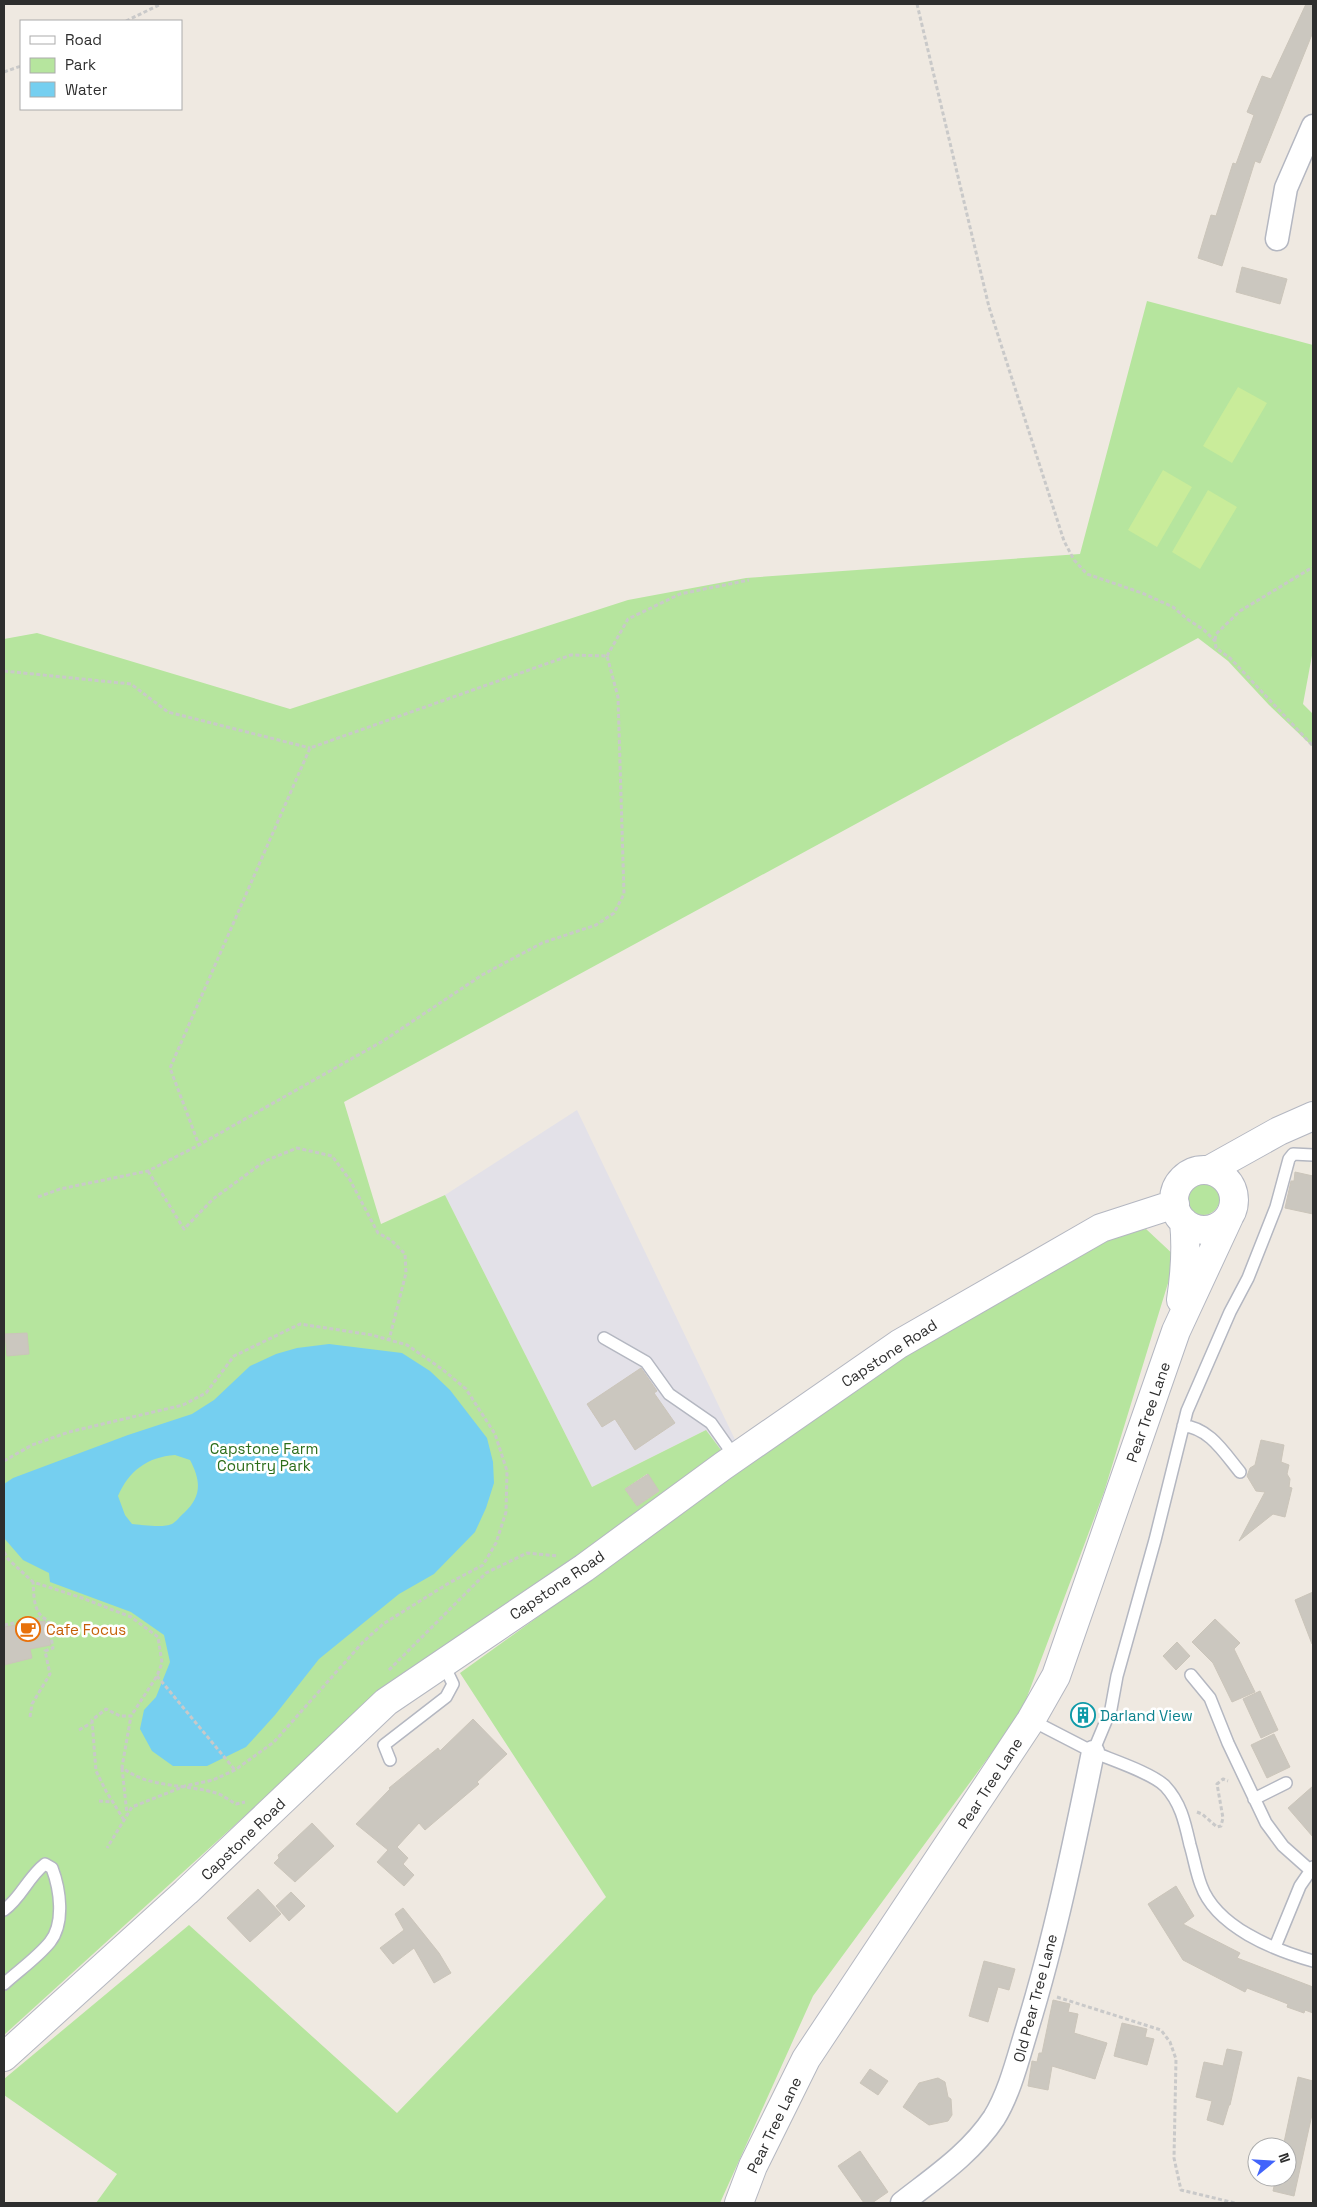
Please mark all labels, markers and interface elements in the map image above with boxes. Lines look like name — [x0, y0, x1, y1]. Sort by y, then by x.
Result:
legend — [20, 20, 182, 110]
text: Road — [65, 30, 102, 49]
text: Park — [65, 55, 96, 74]
text: Water — [65, 80, 108, 99]
street label: Capstone Road — [838, 1315, 940, 1391]
street label: Pear Tree Lane — [1122, 1359, 1174, 1465]
park label: Capstone Farm Country Park — [210, 1439, 318, 1475]
street label: Capstone Road — [506, 1546, 608, 1624]
cafe icon: Cafe Focus — [15, 1616, 41, 1642]
place label: Cafe Focus — [46, 1620, 126, 1639]
building icon: Darland View — [1070, 1702, 1096, 1728]
place label: Darland View — [1100, 1706, 1193, 1725]
street label: Pear Tree Lane — [953, 1734, 1027, 1832]
street label: Capstone Road — [197, 1794, 289, 1884]
street label: Old Pear Tree Lane — [1009, 1932, 1061, 2064]
street label: Pear Tree Lane — [742, 2074, 806, 2176]
north arrow — [1247, 2137, 1297, 2187]
text: N — [1274, 2151, 1294, 2165]

